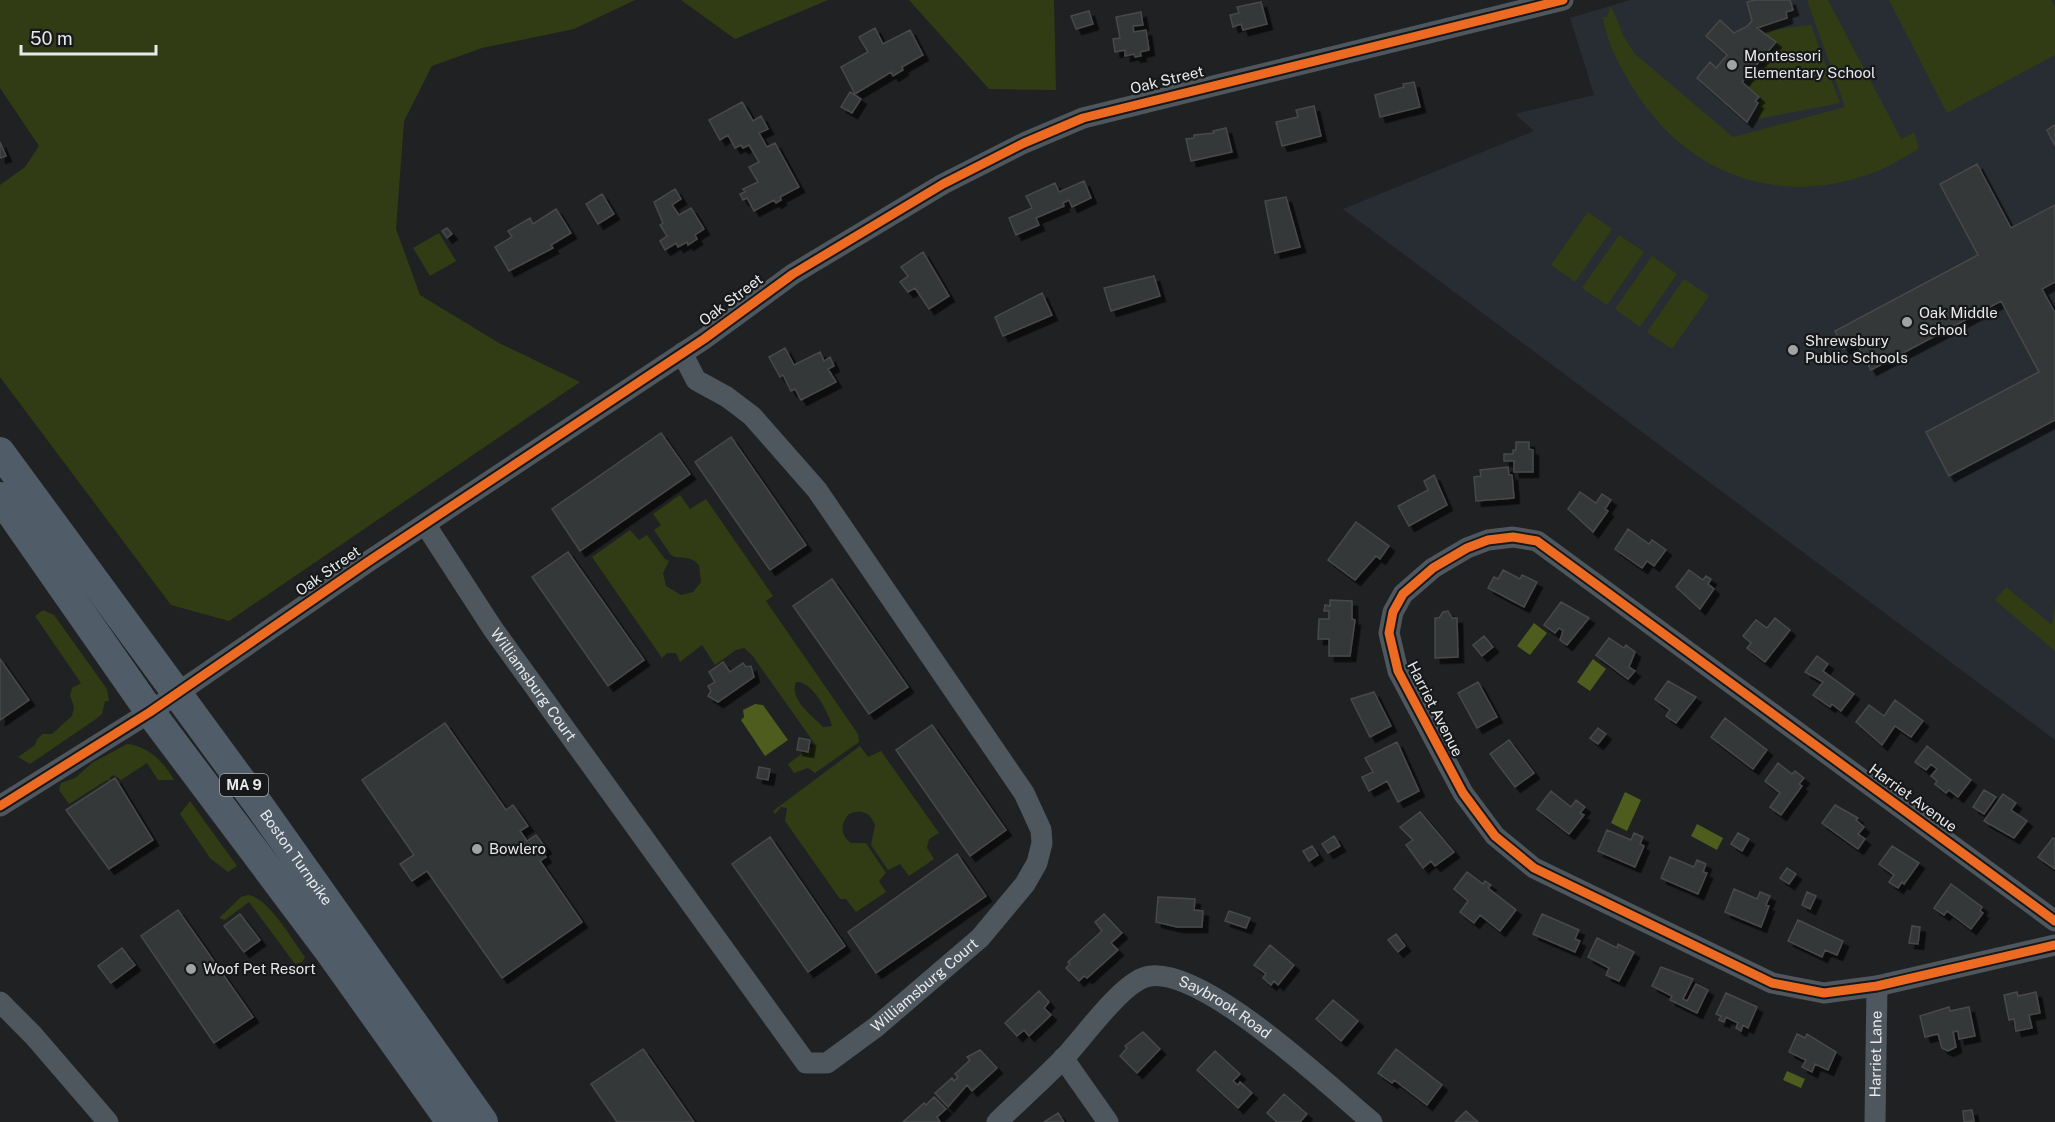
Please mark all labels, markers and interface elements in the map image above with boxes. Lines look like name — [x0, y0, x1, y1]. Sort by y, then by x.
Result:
scale bar — [21, 18, 156, 56]
text: 50 m — [30, 28, 73, 49]
place label: Montessori Elementary School — [1744, 47, 1876, 81]
marker: Montessori Elementary School — [1725, 58, 1739, 72]
street label: Oak Street — [1128, 62, 1205, 97]
street label: Oak Street — [696, 270, 766, 329]
place label: Oak Middle School — [1919, 304, 1998, 338]
marker: Oak Middle School — [1900, 315, 1914, 329]
place label: Shrewsbury Public Schools — [1805, 332, 1908, 366]
marker: Shrewsbury Public Schools — [1786, 343, 1800, 357]
street label: Oak Street — [292, 542, 363, 599]
street label: Williamsburg Court — [487, 625, 580, 744]
street label: Harriet Avenue — [1404, 658, 1467, 759]
street label: Harriet Avenue — [1866, 760, 1960, 835]
road number: MA 9 — [220, 774, 268, 796]
street label: Boston Turnpike — [257, 806, 336, 908]
place label: Bowlero — [489, 840, 546, 857]
marker: Bowlero — [470, 842, 484, 856]
street label: Williamsburg Court — [868, 935, 981, 1035]
place label: Woof Pet Resort — [203, 960, 316, 977]
marker: Woof Pet Resort — [184, 962, 198, 976]
street label: Saybrook Road — [1176, 972, 1275, 1042]
street label: Harriet Lane — [1866, 1011, 1885, 1097]

